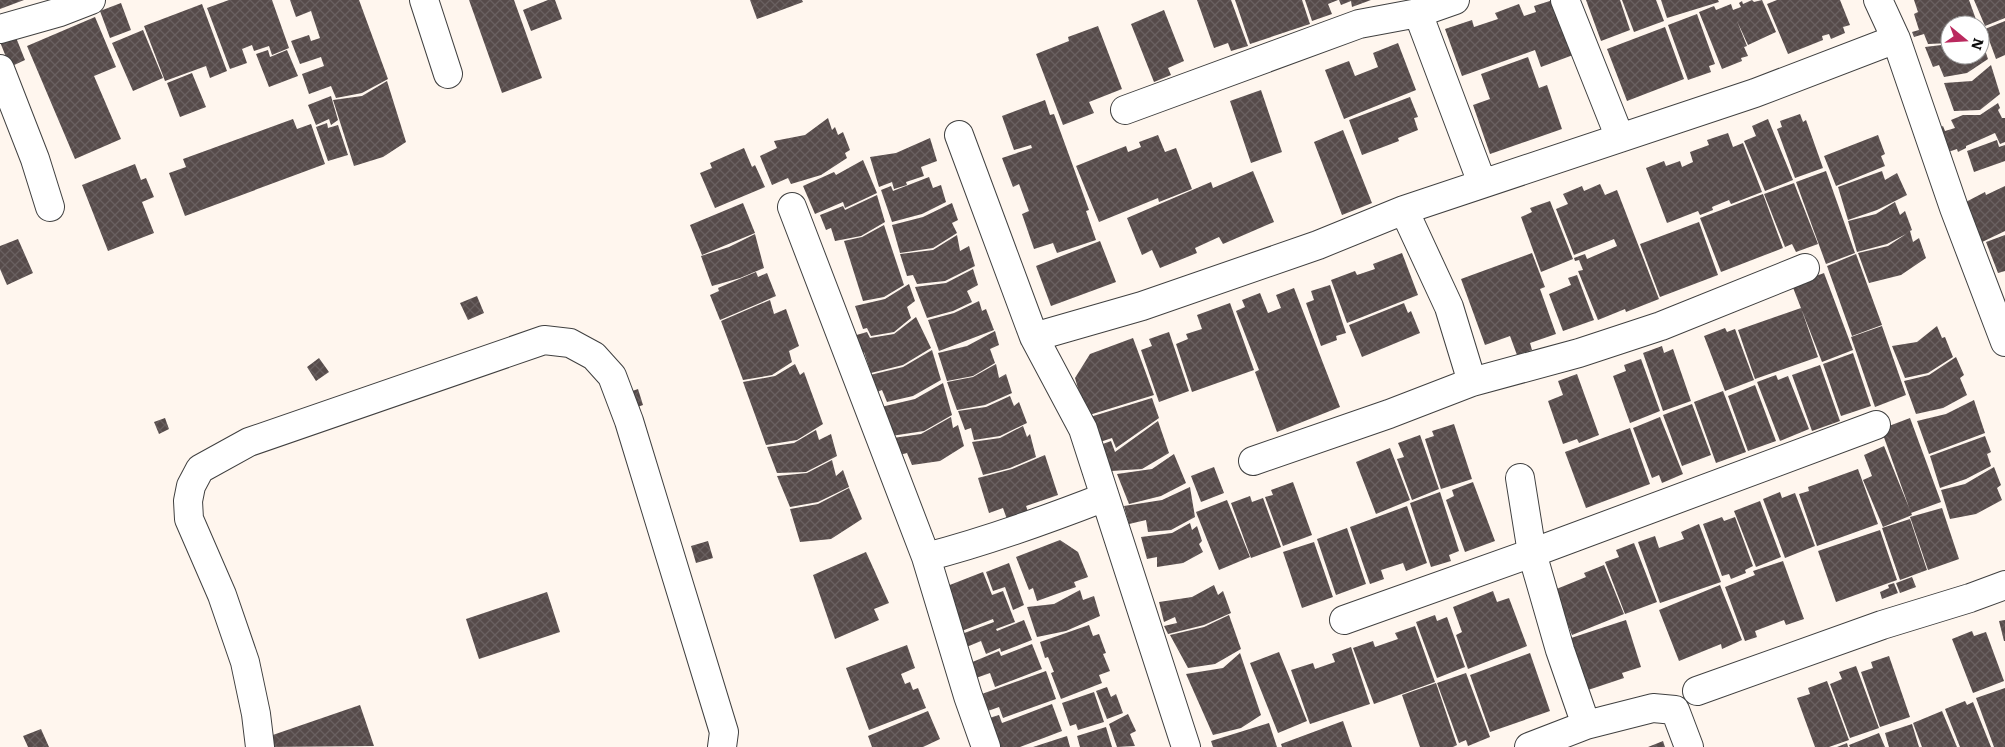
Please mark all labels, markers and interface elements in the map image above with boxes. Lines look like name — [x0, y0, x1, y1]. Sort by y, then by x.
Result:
north arrow — [1940, 15, 1990, 65]
text: N — [1967, 36, 1990, 53]

